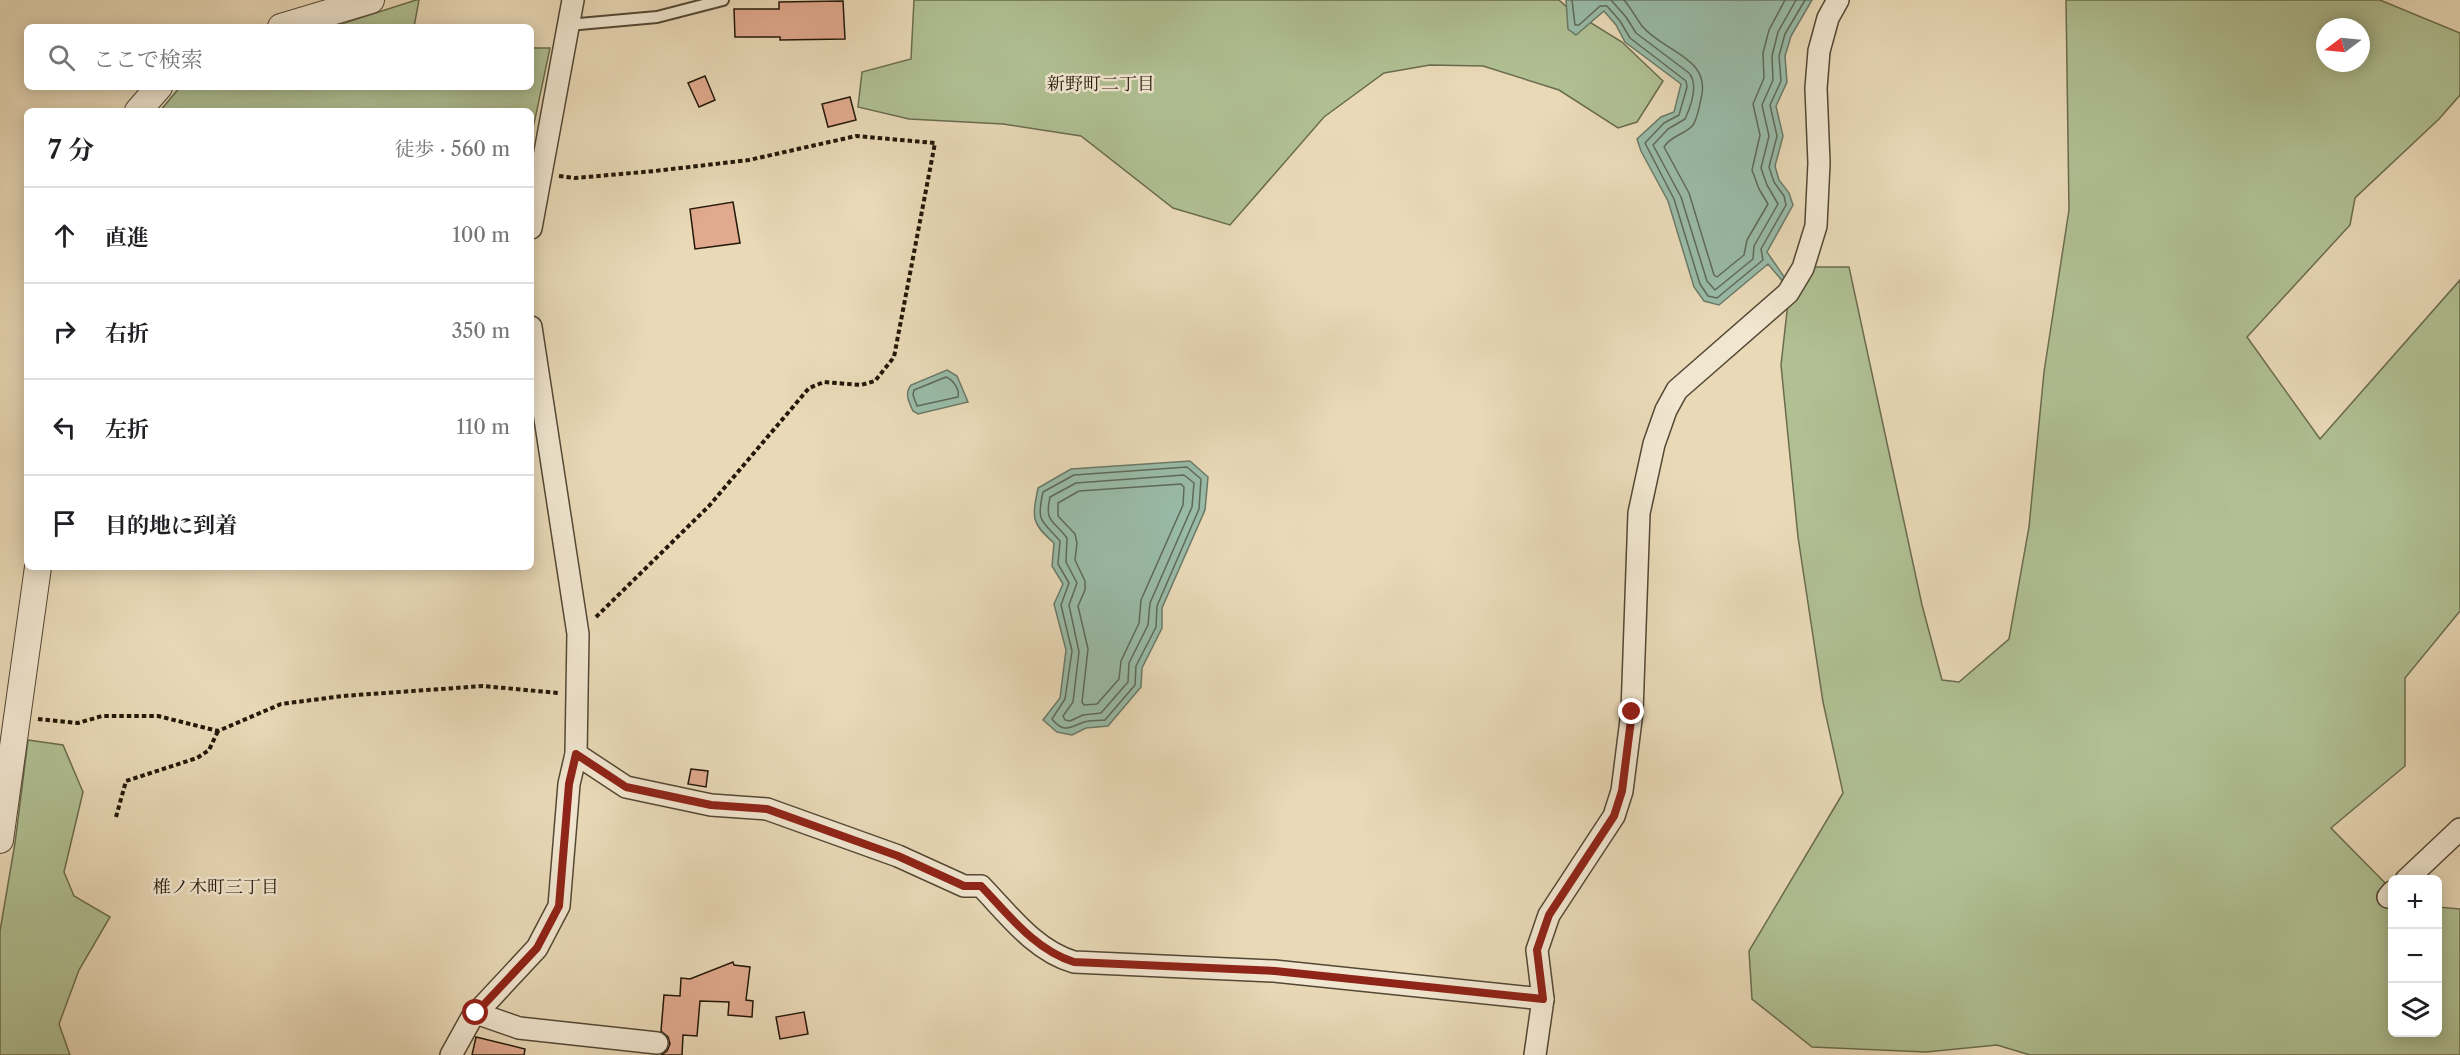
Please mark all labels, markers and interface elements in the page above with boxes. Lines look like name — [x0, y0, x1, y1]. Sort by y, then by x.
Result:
north arrow — [2316, 18, 2370, 72]
search box — [24, 24, 534, 90]
icon: search — [45, 41, 78, 74]
text: ここで検索 — [93, 46, 203, 73]
district label: 新野町二丁目 — [1047, 73, 1155, 95]
text: 7 分 — [48, 134, 94, 166]
text: 徒歩 · 560 m — [395, 137, 510, 161]
icon: ahead — [48, 219, 81, 252]
text: 100 m — [452, 223, 510, 247]
text: 直進 — [105, 224, 149, 251]
icon: right — [48, 315, 81, 348]
text: 350 m — [452, 319, 510, 343]
text: 右折 — [105, 320, 149, 347]
icon: left — [48, 411, 81, 444]
text: 110 m — [457, 415, 510, 439]
text: 左折 — [105, 416, 149, 443]
icon: arrive — [48, 507, 81, 540]
text: 目的地に到着 — [105, 512, 237, 539]
route end — [1618, 698, 1644, 724]
map controls — [2388, 875, 2442, 1037]
button: + — [2388, 875, 2442, 929]
district label: 椎ノ木町三丁目 — [153, 876, 279, 898]
button: − — [2388, 929, 2442, 983]
button: layers — [2388, 983, 2442, 1037]
route start — [462, 999, 488, 1025]

